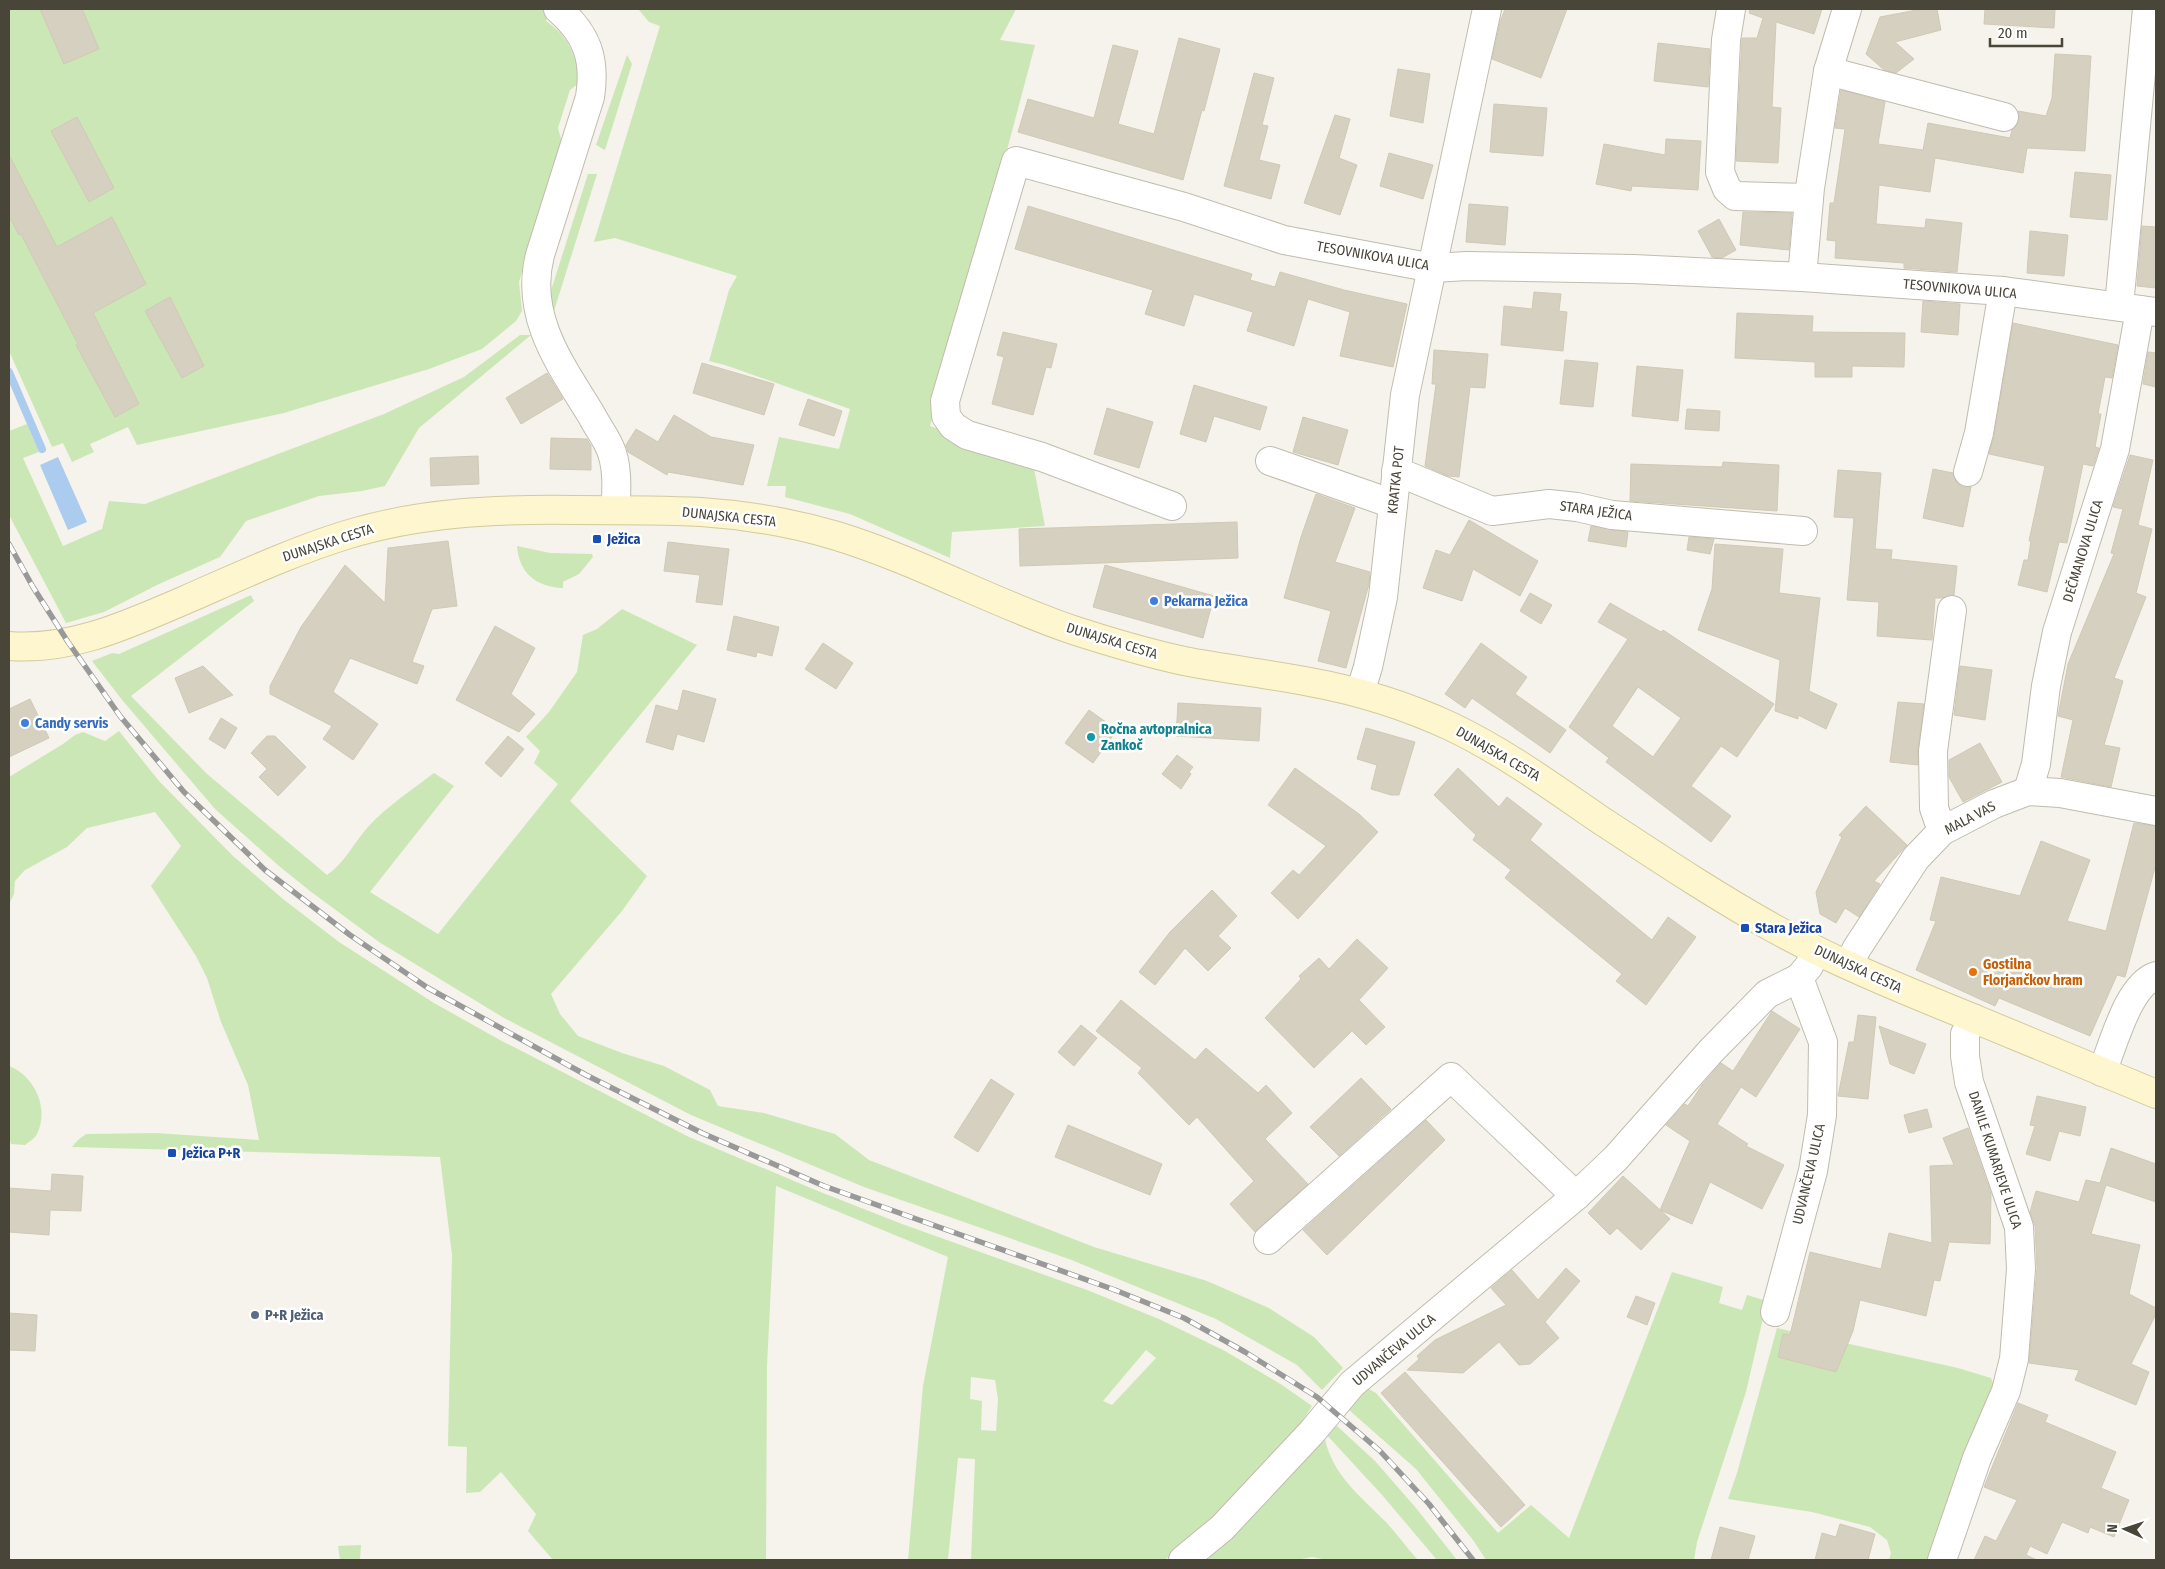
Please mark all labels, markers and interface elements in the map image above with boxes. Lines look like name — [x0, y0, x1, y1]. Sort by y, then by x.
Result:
scale bar — [1990, 15, 2062, 47]
text: 20 m — [1998, 24, 2028, 42]
street label: TESOVNIKOVA ULICA — [1315, 238, 1431, 274]
street label: TESOVNIKOVA ULICA — [1902, 276, 2018, 302]
street label: KRATKA POT — [1384, 445, 1408, 515]
street label: STARA JEŽICA — [1559, 497, 1634, 525]
street label: DEČMANOVA ULICA — [2058, 497, 2107, 604]
street label: DUNAJSKA CESTA — [681, 504, 777, 530]
street label: DUNAJSKA CESTA — [280, 520, 376, 566]
place label: Ježica — [606, 531, 640, 548]
marker: Ježica — [591, 533, 603, 545]
place label: Pekarna Ježica — [1164, 593, 1248, 610]
marker: Pekarna Ježica — [1148, 595, 1160, 607]
street label: DUNAJSKA CESTA — [1064, 619, 1160, 663]
place label: Candy servis — [35, 715, 108, 732]
marker: Candy servis — [19, 717, 31, 729]
place label: Ročna avtopralnica Zankoč — [1101, 721, 1212, 754]
street label: DUNAJSKA CESTA — [1453, 723, 1544, 785]
marker: Ročna avtopralnica Zankoč — [1085, 731, 1097, 743]
street label: MALA VAS — [1942, 797, 1998, 839]
place label: Stara Ježica — [1755, 920, 1822, 937]
marker: Stara Ježica — [1739, 922, 1751, 934]
street label: DUNAJSKA CESTA — [1812, 941, 1905, 997]
place label: Gostilna Florjančkov hram — [1983, 956, 2083, 989]
marker: Gostilna Florjančkov hram — [1967, 966, 1979, 978]
street label: DANILE KUMARJEVE ULICA — [1965, 1089, 2026, 1232]
street label: UDVANČEVA ULICA — [1788, 1121, 1829, 1226]
place label: Ježica P+R — [181, 1145, 241, 1162]
marker: Ježica P+R — [166, 1147, 178, 1159]
place label: P+R Ježica — [265, 1307, 323, 1324]
marker: P+R Ježica — [249, 1309, 261, 1321]
street label: UDVANČEVA ULICA — [1348, 1309, 1439, 1390]
north arrow — [2100, 1504, 2150, 1554]
text: N — [2104, 1524, 2121, 1533]

